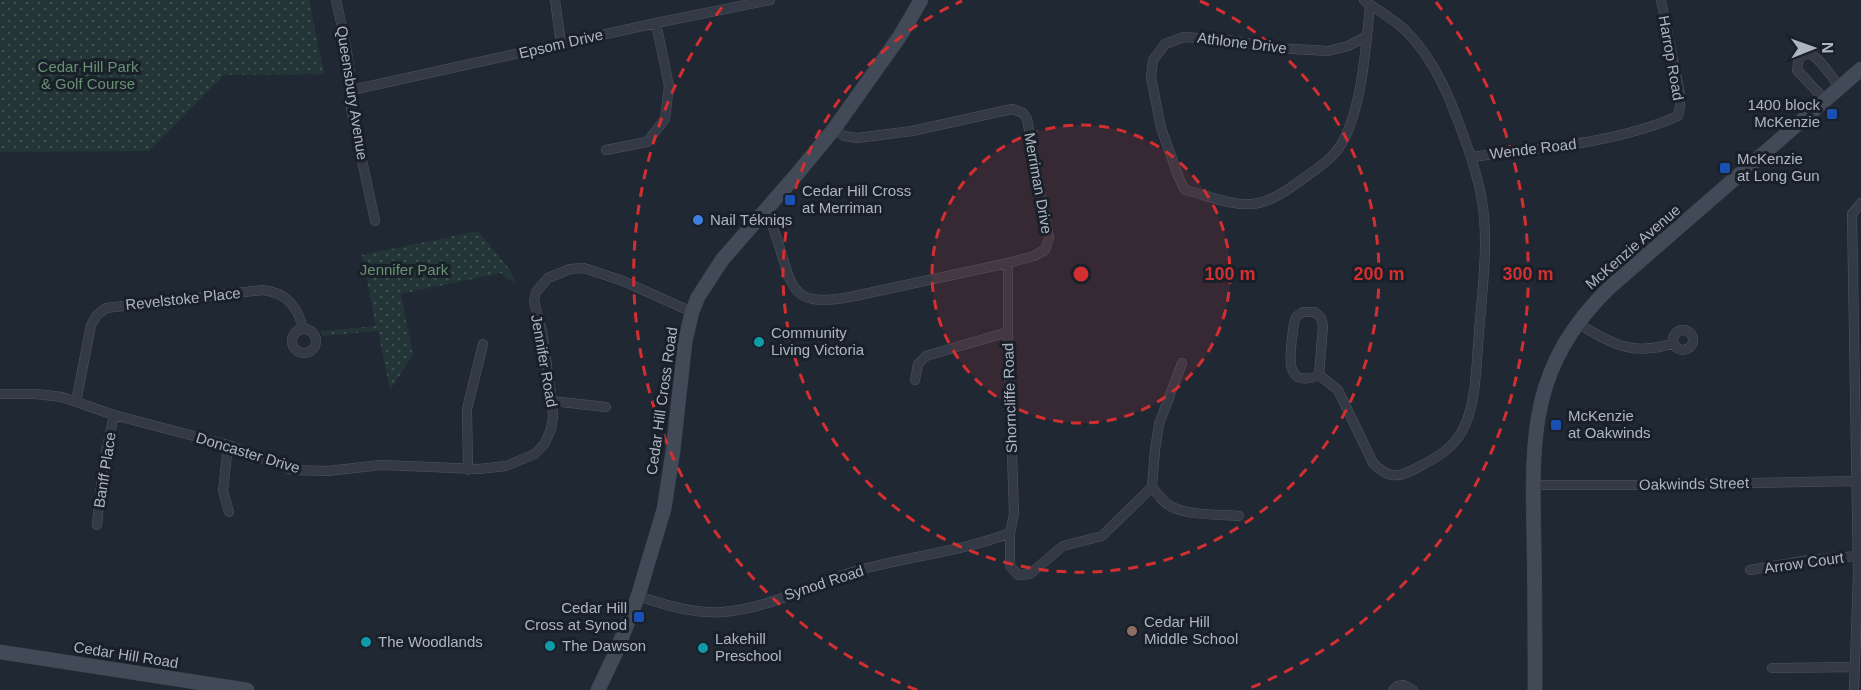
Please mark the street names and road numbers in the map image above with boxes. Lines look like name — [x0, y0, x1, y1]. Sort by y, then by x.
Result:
street label: Harrop Road — [1656, 14, 1687, 102]
street label: Queensbury Avenue — [333, 25, 372, 161]
street label: Epsom Drive — [517, 26, 605, 61]
street label: Athlone Drive — [1196, 29, 1288, 56]
street label: Merriman Drive — [1021, 131, 1056, 235]
street label: Wende Road — [1489, 135, 1577, 162]
street label: McKenzie Avenue — [1582, 201, 1683, 292]
street label: Revelstoke Place — [124, 284, 241, 313]
street label: Jennifer Road — [528, 313, 561, 408]
street label: Cedar Hill Cross Road — [643, 326, 680, 476]
street label: Shorncliffe Road — [999, 342, 1020, 454]
street label: Doncaster Drive — [194, 429, 302, 476]
street label: Banff Place — [90, 431, 119, 509]
street label: Oakwinds Street — [1639, 474, 1750, 493]
street label: Arrow Court — [1763, 548, 1846, 576]
street label: Synod Road — [782, 562, 866, 603]
street label: Cedar Hill Road — [72, 638, 180, 671]

